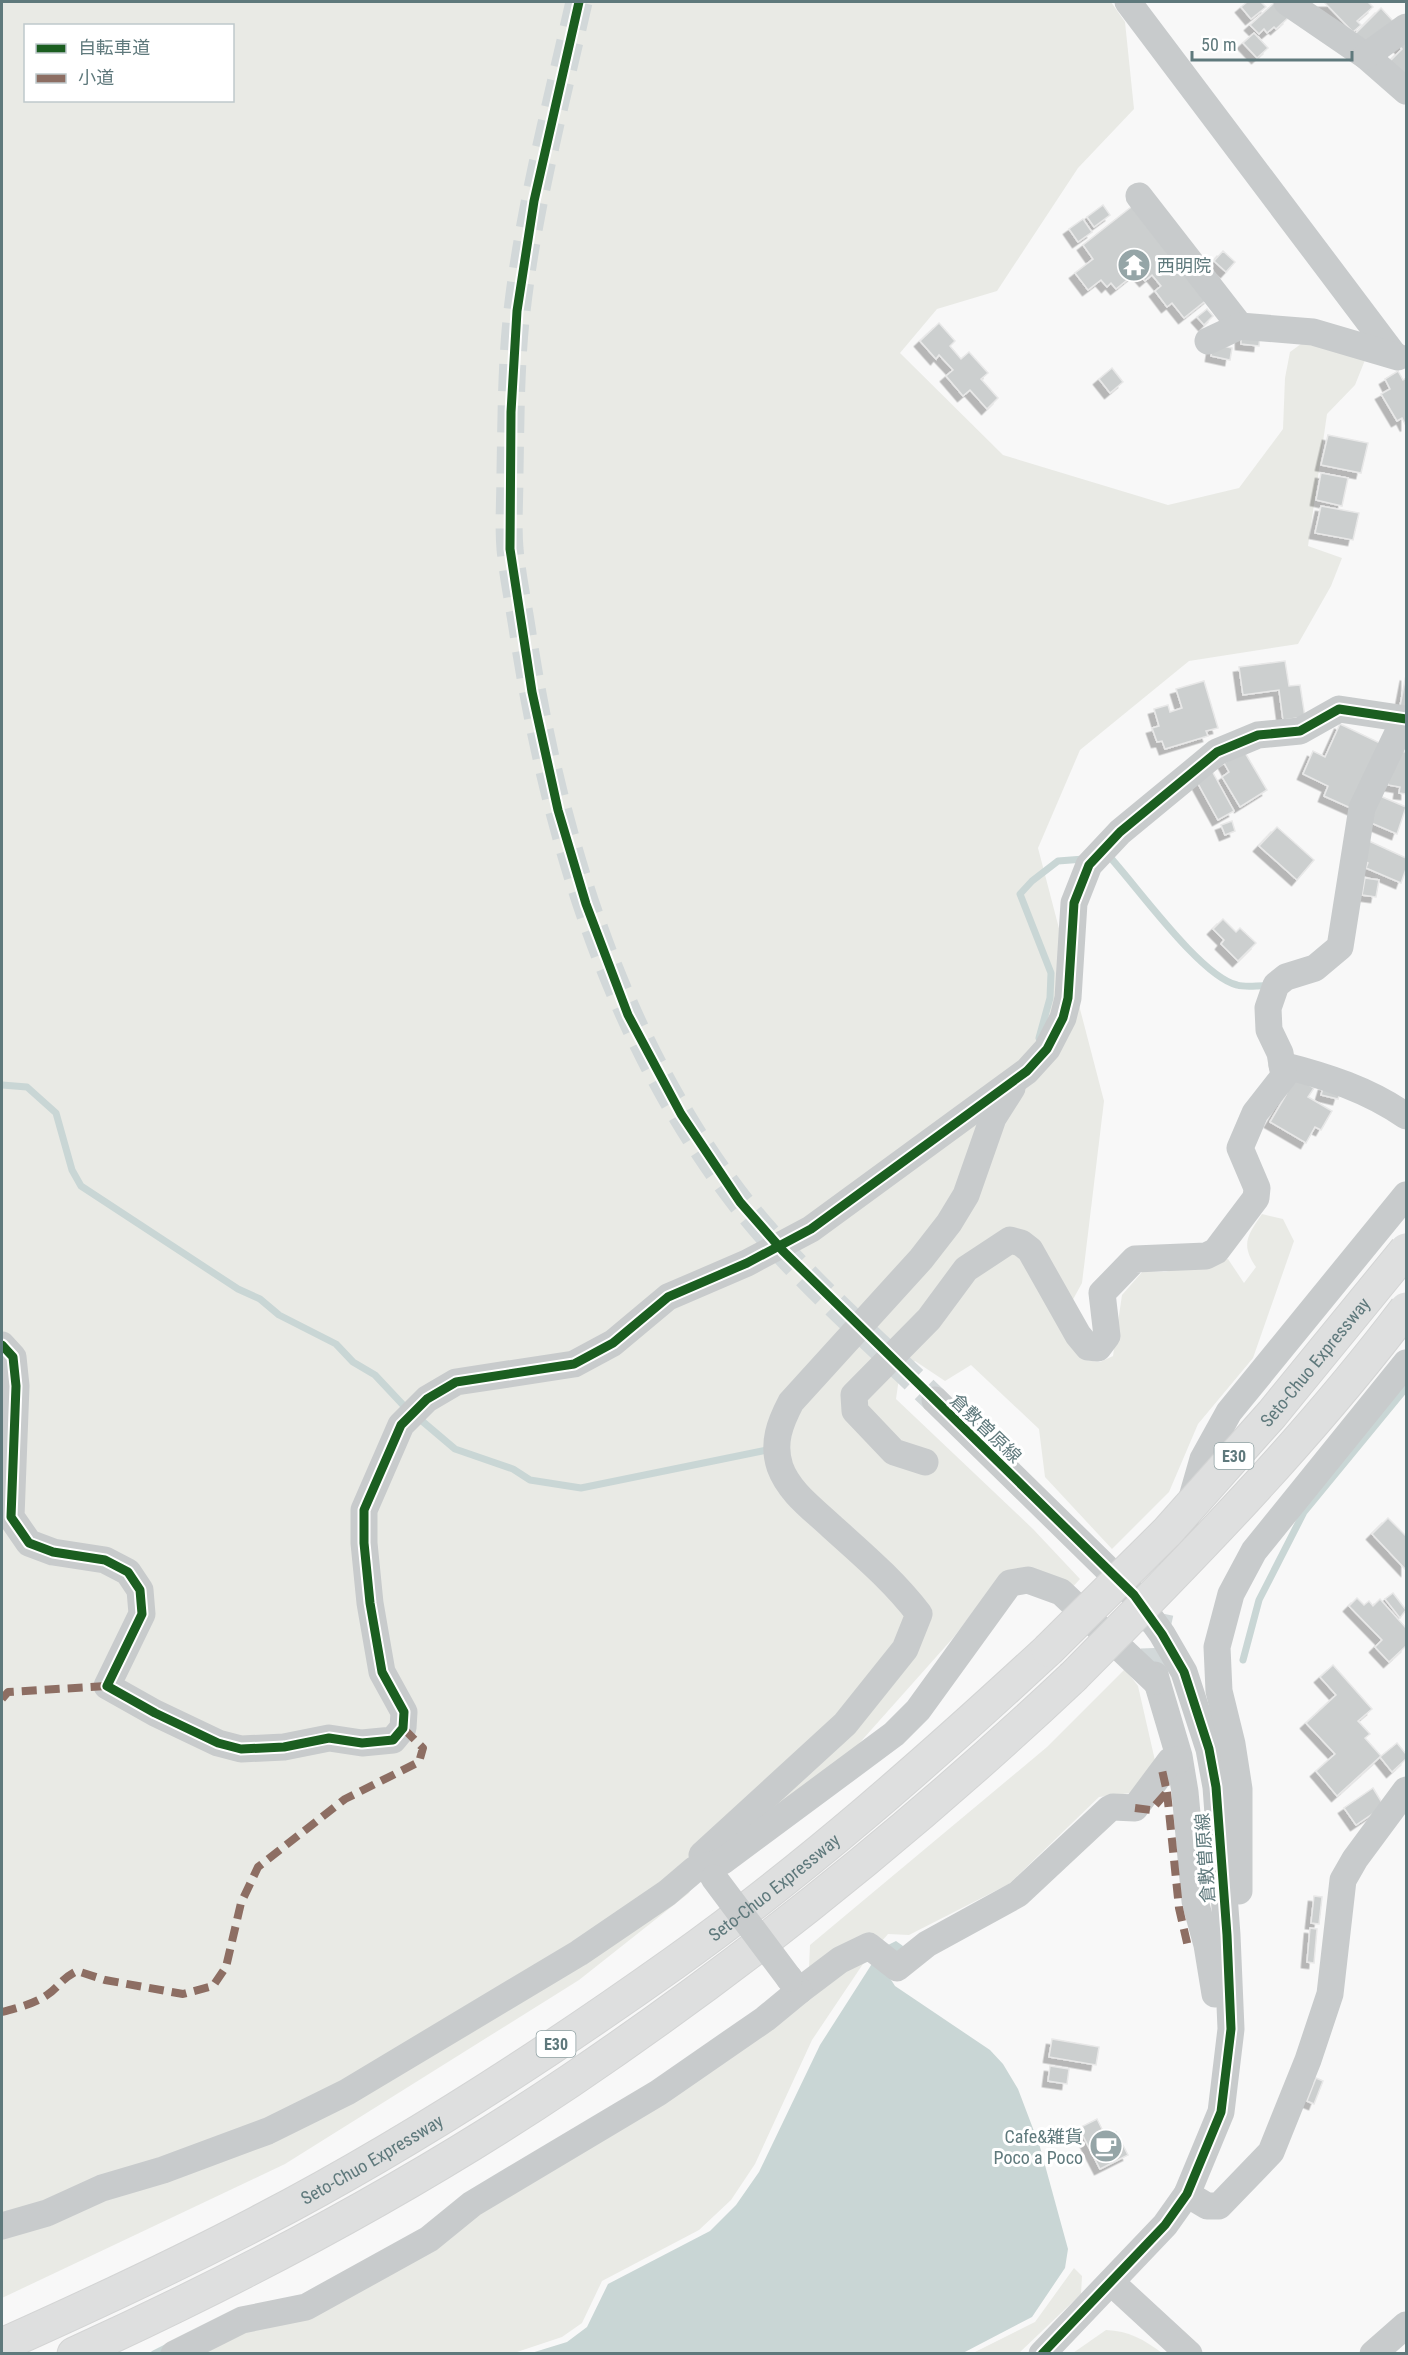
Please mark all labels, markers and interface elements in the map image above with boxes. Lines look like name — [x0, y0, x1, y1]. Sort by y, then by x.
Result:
legend — [24, 24, 234, 102]
scale bar — [1192, 24, 1352, 62]
text: 50 m — [1201, 34, 1236, 55]
text: 自転車道 — [78, 37, 150, 58]
text: 小道 — [78, 67, 114, 88]
temple icon: 西明院 — [1116, 247, 1152, 283]
place label: 西明院 — [1157, 255, 1211, 276]
street label: Seto-Chuo Expressway — [1256, 1292, 1374, 1431]
street label: 倉敷曽原線 — [946, 1389, 1026, 1467]
road number: E30 — [1214, 1443, 1254, 1469]
street label: 倉敷曽原線 — [1191, 1812, 1219, 1904]
street label: Seto-Chuo Expressway — [704, 1829, 844, 1945]
road number: E30 — [536, 2031, 576, 2057]
street label: Seto-Chuo Expressway — [297, 2109, 447, 2208]
place label: Cafe&雑貨 Poco a Poco — [994, 2126, 1083, 2168]
cafe icon: Cafe&雑貨 Poco a Poco — [1088, 2128, 1124, 2164]

